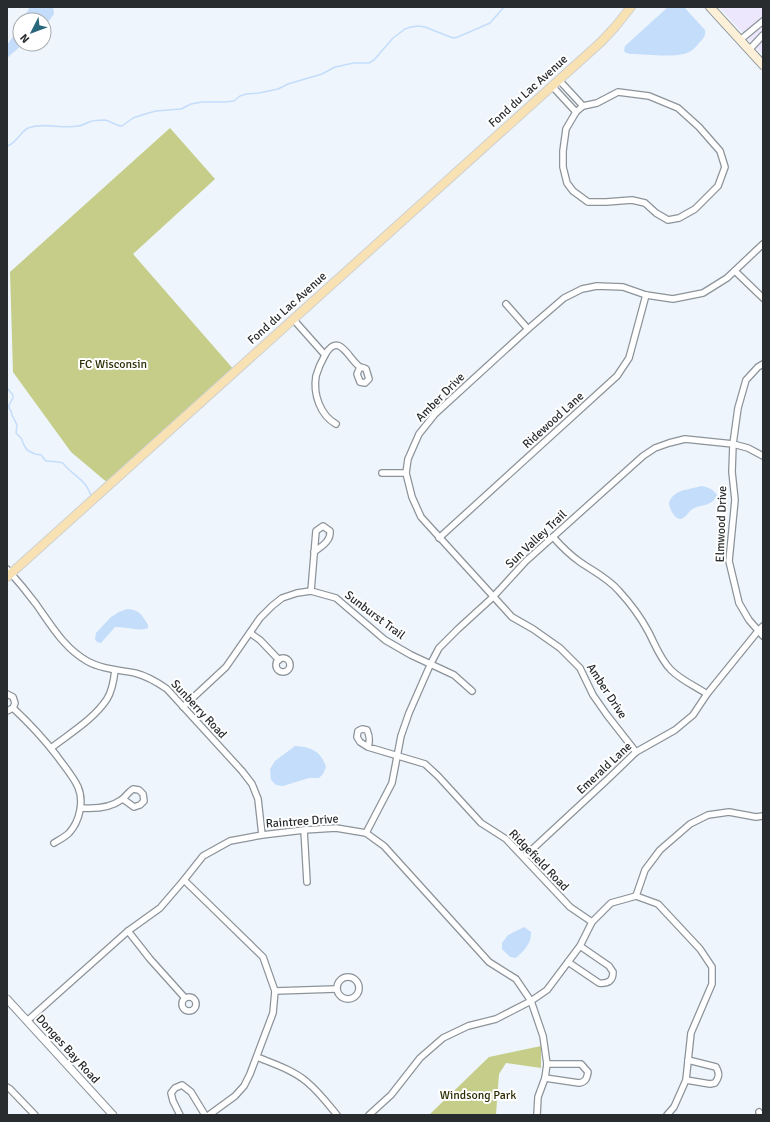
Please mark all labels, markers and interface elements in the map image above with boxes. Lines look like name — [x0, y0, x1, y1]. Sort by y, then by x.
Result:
north arrow — [12, 12, 52, 52]
text: N — [18, 31, 32, 46]
street label: Fond du Lac Avenue — [486, 52, 571, 131]
street label: Fond du Lac Avenue — [245, 269, 330, 348]
park label: FC Wisconsin — [79, 357, 147, 372]
street label: Amber Drive — [413, 370, 468, 425]
street label: Ridewood Lane — [520, 389, 587, 452]
street label: Elmwood Drive — [713, 486, 730, 563]
street label: Sun Valley Trail — [503, 507, 570, 572]
street label: Sunburst Trail — [342, 588, 408, 643]
street label: Amber Drive — [583, 661, 630, 722]
street label: Sunberry Road — [168, 677, 230, 742]
street label: Emerald Lane — [574, 739, 635, 798]
street label: Raintree Drive — [265, 811, 339, 832]
street label: Ridgefield Road — [505, 826, 572, 894]
street label: Donges Bay Road — [33, 1012, 103, 1087]
park label: Windsong Park — [440, 1088, 516, 1103]

